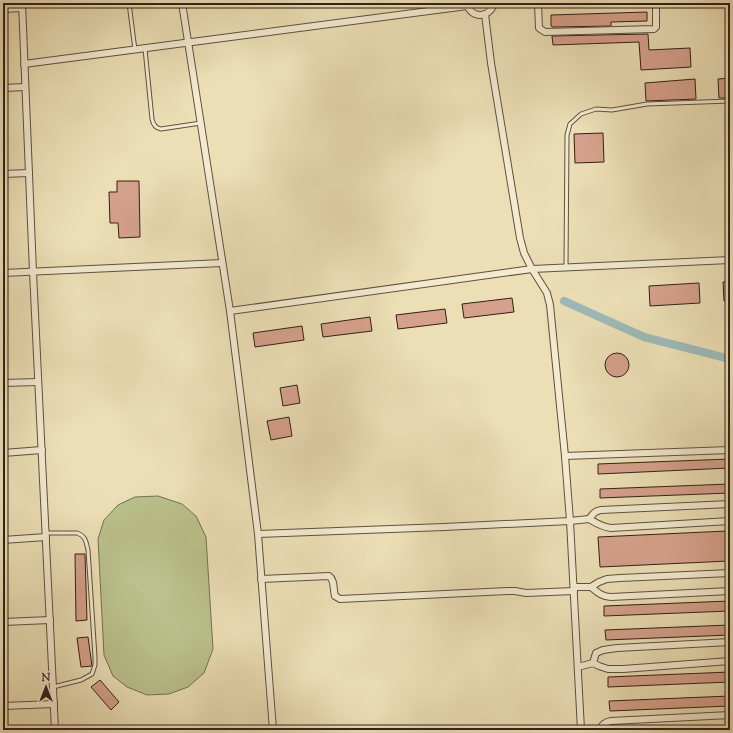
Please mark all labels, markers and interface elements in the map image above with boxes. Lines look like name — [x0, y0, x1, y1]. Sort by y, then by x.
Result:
north arrow — [26, 667, 66, 707]
text: N — [41, 670, 51, 686]

